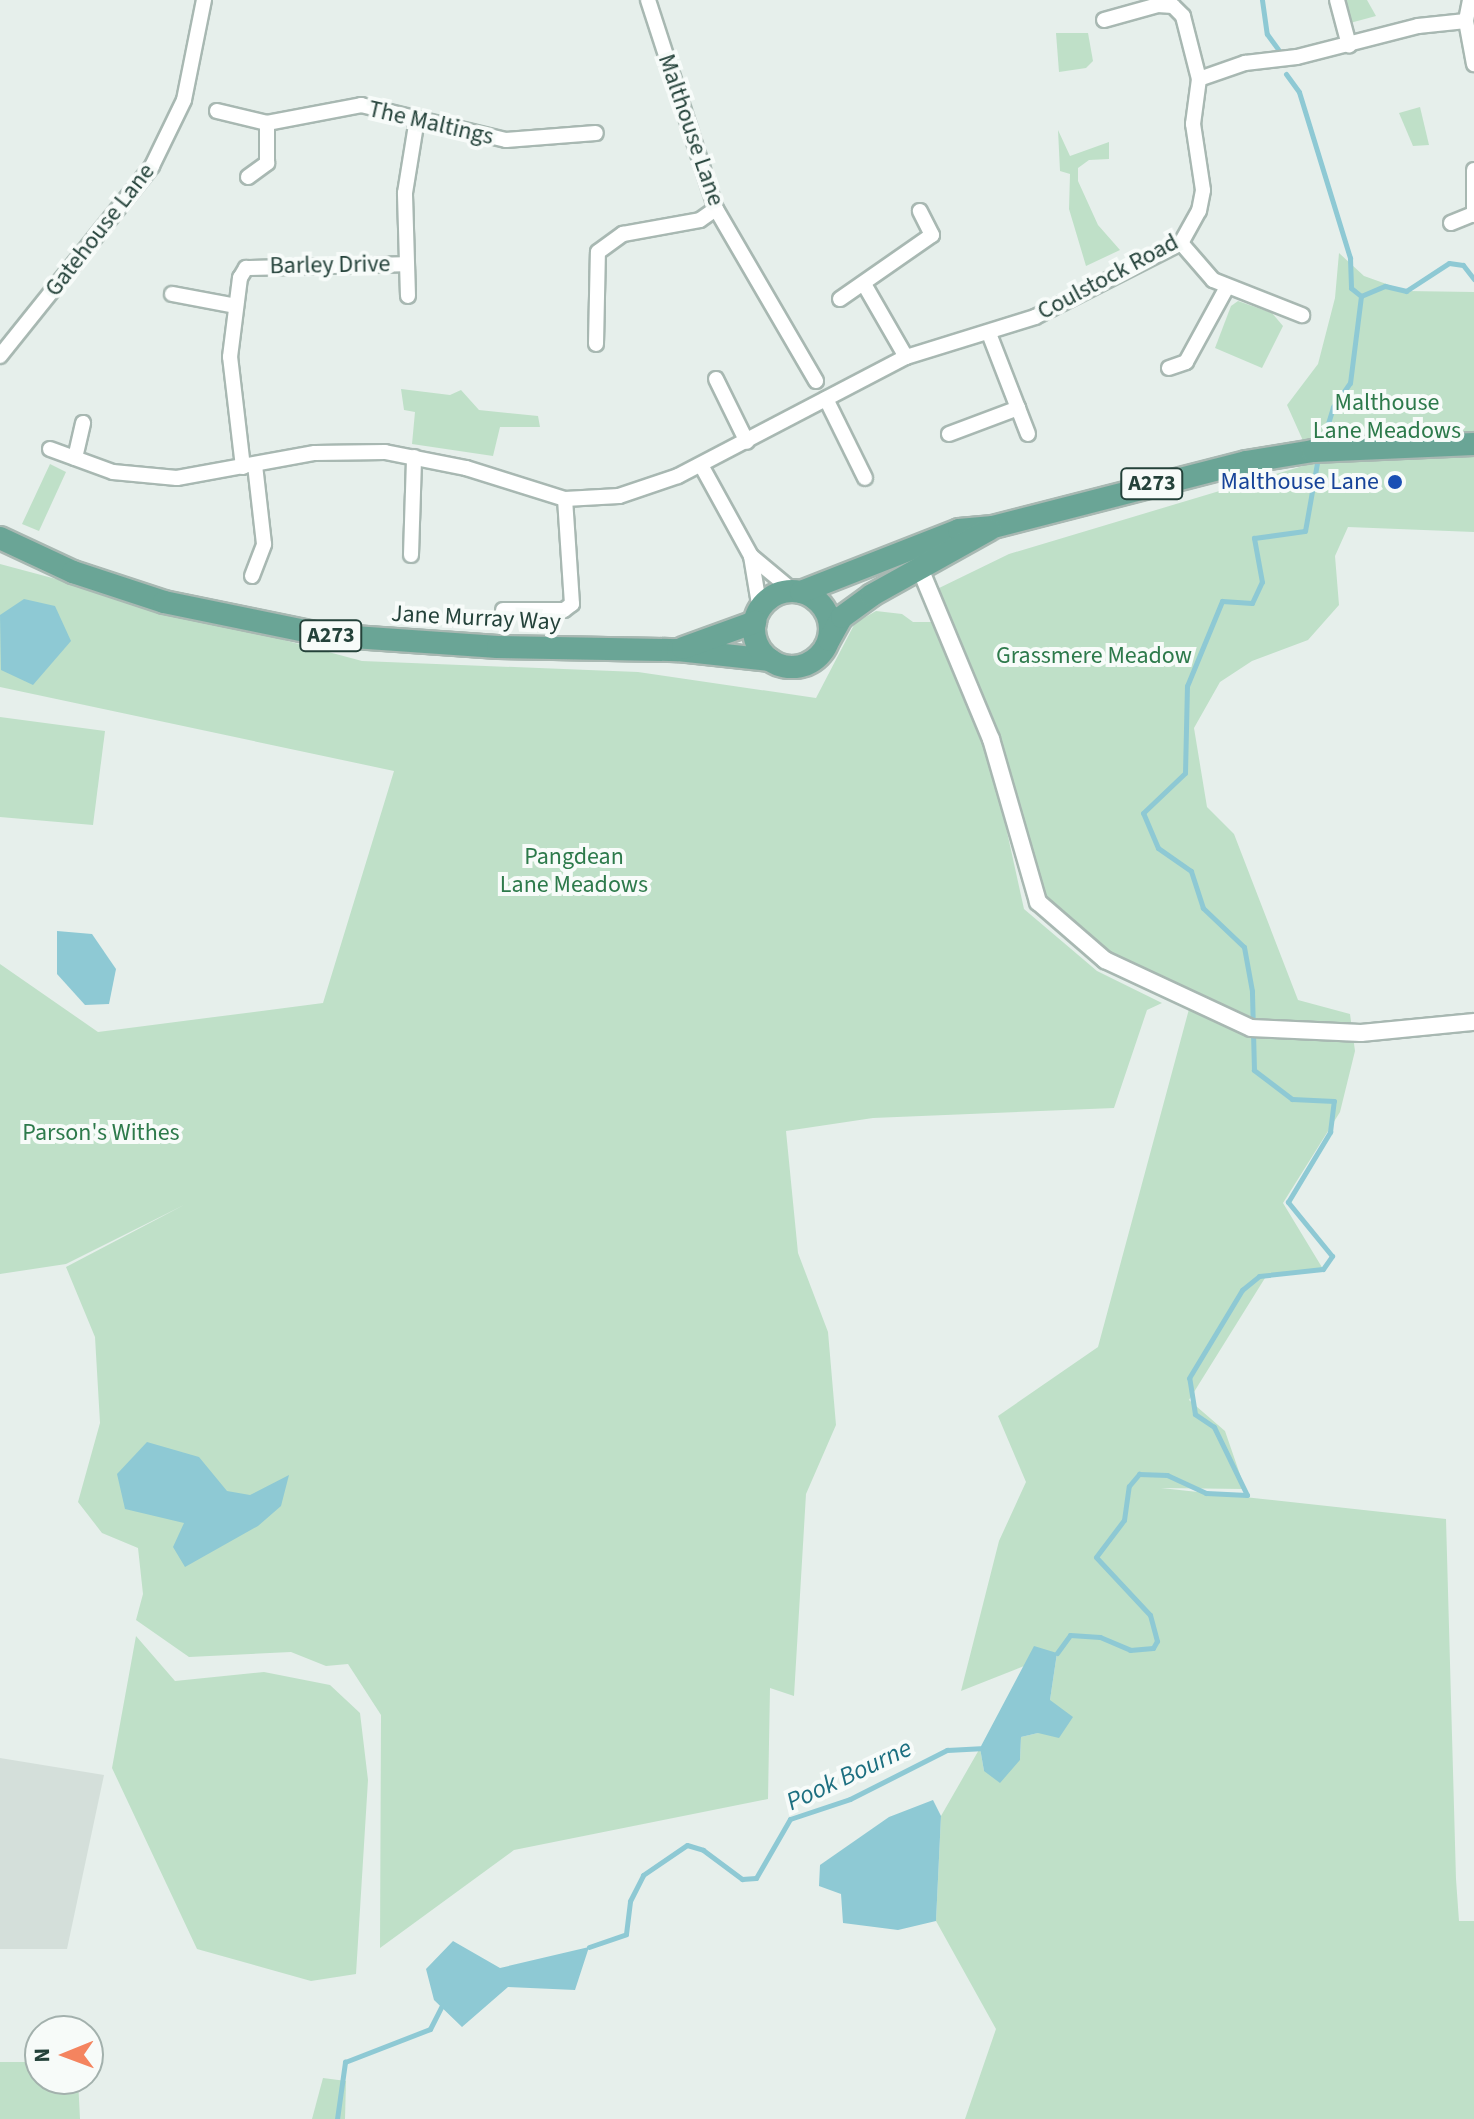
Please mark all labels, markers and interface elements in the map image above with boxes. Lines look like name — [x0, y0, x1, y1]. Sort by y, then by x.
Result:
street label: Malthouse Lane — [652, 50, 730, 210]
street label: The Maltings — [366, 95, 496, 151]
street label: Gatehouse Lane — [39, 158, 161, 302]
street label: Coulstock Road — [1033, 228, 1183, 326]
street label: Barley Drive — [269, 250, 391, 280]
park label: Malthouse Lane Meadows — [1313, 389, 1461, 445]
road number: A273 — [1120, 466, 1184, 502]
place label: Malthouse Lane — [1221, 468, 1379, 496]
marker: Malthouse Lane — [1386, 473, 1404, 491]
street label: Jane Murray Way — [390, 599, 562, 637]
road number: A273 — [299, 618, 363, 654]
park label: Grassmere Meadow — [996, 642, 1192, 670]
park label: Pangdean Lane Meadows — [500, 843, 648, 899]
park label: Parson's Withes — [22, 1119, 180, 1147]
water label: Pook Bourne — [781, 1732, 917, 1818]
north arrow — [24, 2015, 104, 2095]
text: N — [26, 2048, 58, 2063]

